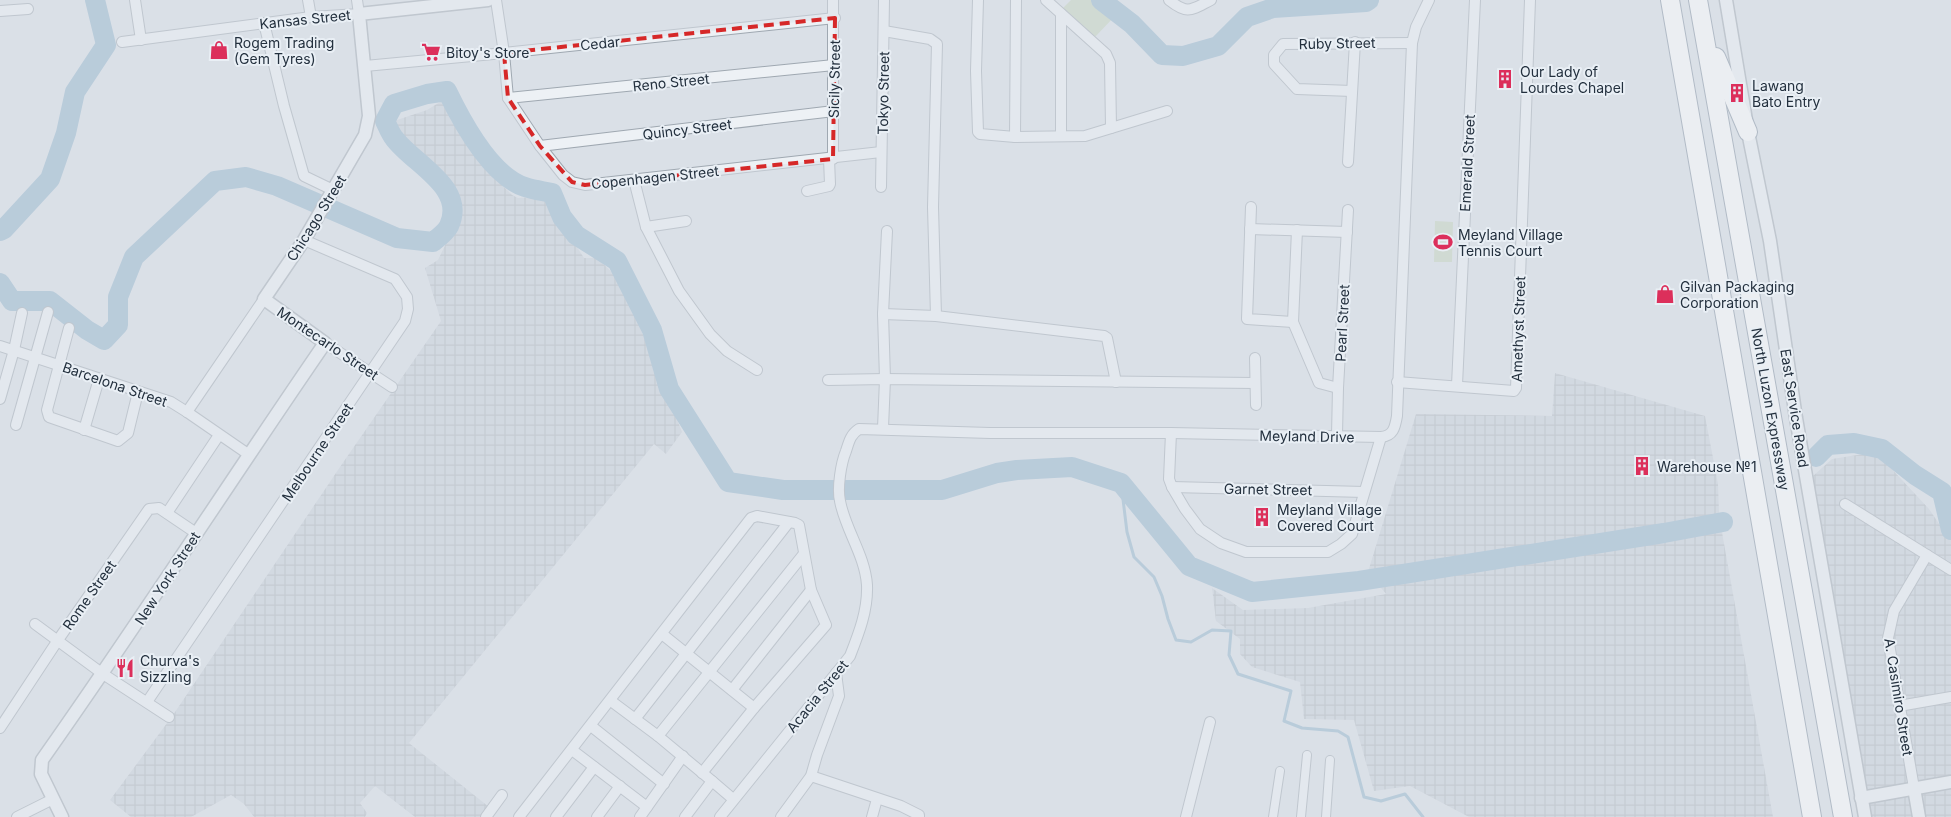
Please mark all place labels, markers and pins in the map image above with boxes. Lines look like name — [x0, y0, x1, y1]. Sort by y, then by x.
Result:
place label: Rogem Trading (Gem Tyres) — [234, 34, 334, 67]
shop icon: Rogem Trading (Gem Tyres) — [208, 39, 230, 61]
supermarket icon: Bitoy's Store — [420, 41, 442, 63]
place label: Bitoy's Store — [446, 44, 530, 61]
place label: Our Lady of Lourdes Chapel — [1520, 63, 1624, 96]
building icon: Our Lady of Lourdes Chapel — [1494, 68, 1516, 90]
place label: Lawang Bato Entry — [1752, 77, 1821, 110]
building icon: Lawang Bato Entry — [1726, 82, 1748, 104]
place label: Meyland Village Tennis Court — [1458, 226, 1563, 259]
sports icon: Meyland Village Tennis Court — [1432, 231, 1454, 253]
place label: Gilvan Packaging Corporation — [1680, 278, 1794, 311]
shop icon: Gilvan Packaging Corporation — [1654, 283, 1676, 305]
building icon: Warehouse №1 — [1631, 455, 1653, 477]
place label: Warehouse №1 — [1657, 458, 1757, 475]
place label: Meyland Village Covered Court — [1277, 501, 1382, 534]
building icon: Meyland Village Covered Court — [1251, 506, 1273, 528]
place label: Churva's Sizzling — [140, 652, 200, 685]
restaurant icon: Churva's Sizzling — [114, 657, 136, 679]

